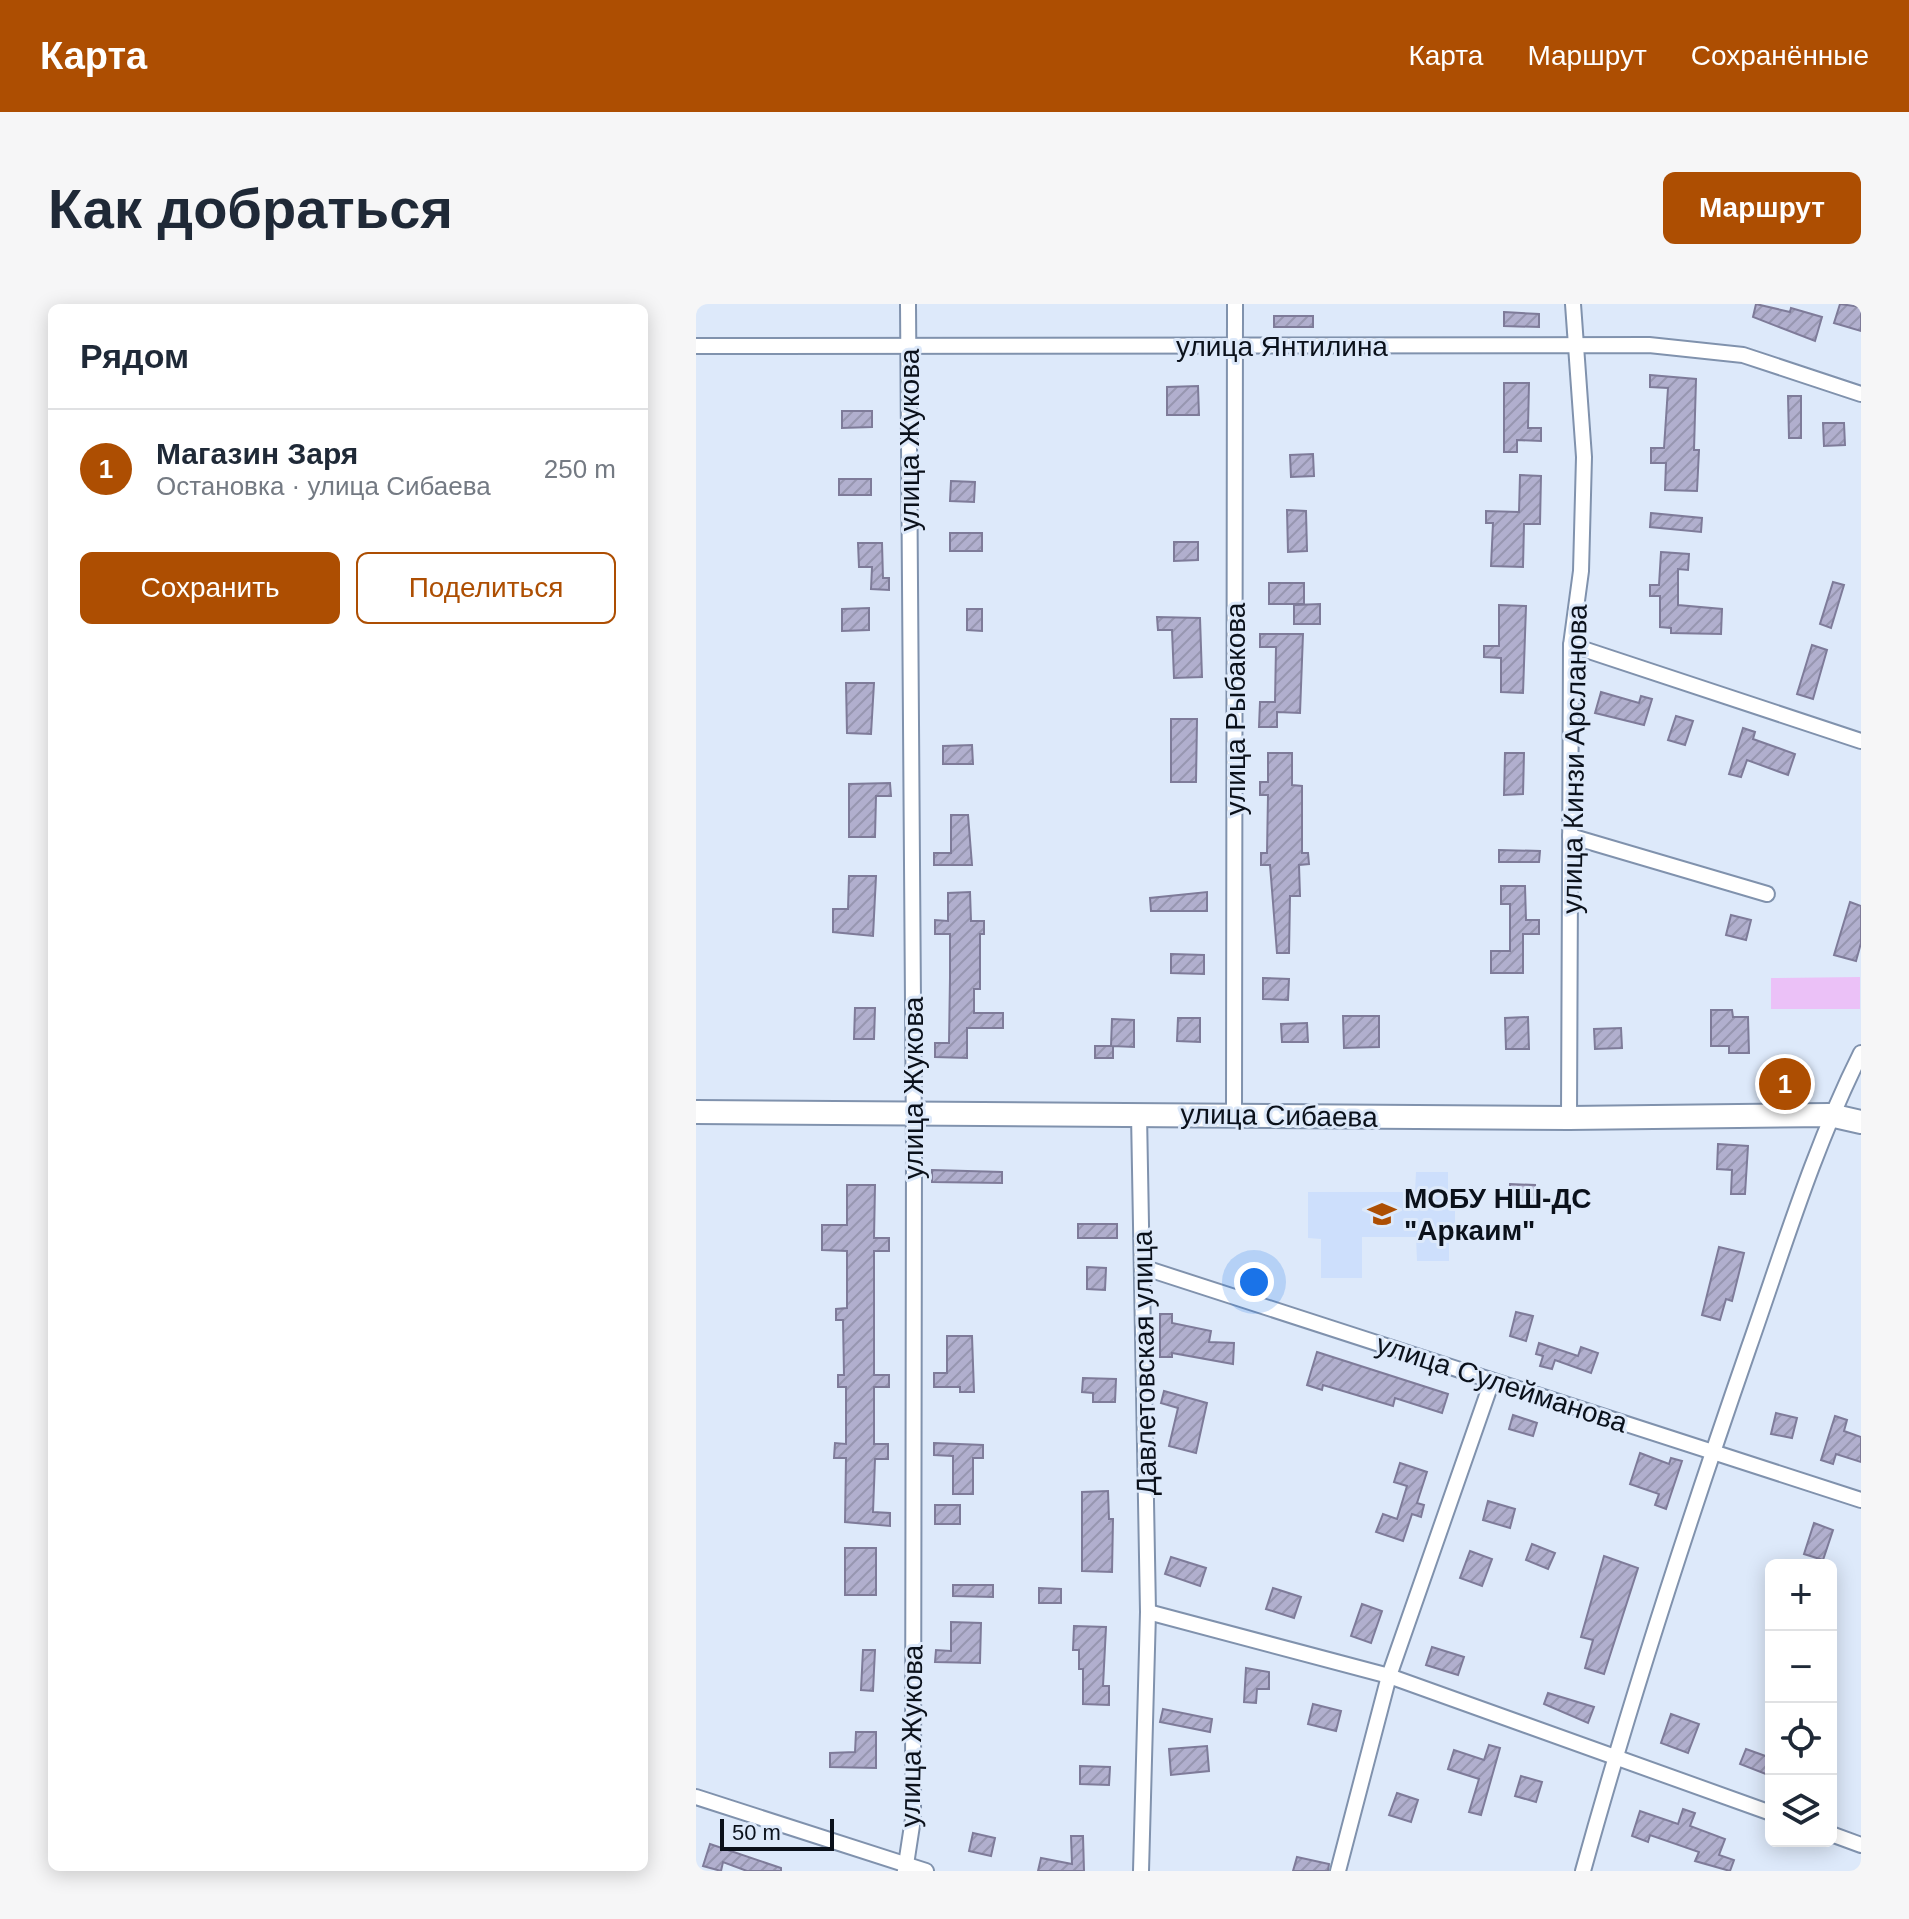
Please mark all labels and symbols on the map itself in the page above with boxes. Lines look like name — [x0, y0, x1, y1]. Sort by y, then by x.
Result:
street label: улица Янтилина — [1176, 331, 1388, 362]
street label: улица Жукова — [894, 348, 925, 531]
street label: улица Рыбакова — [1220, 602, 1251, 815]
street label: улица Кинзи Арсланова — [1556, 603, 1593, 914]
street label: улица Жукова — [898, 996, 929, 1179]
pin: 1 — [1759, 1054, 1811, 1114]
street label: улица Сибаева — [1180, 1098, 1378, 1133]
place label: МОБУ НШ-ДС "Аркаим" — [1404, 1183, 1592, 1246]
school or university icon: МОБУ НШ-ДС "Аркаим" — [1367, 1199, 1397, 1229]
street label: Давлетовская улица — [1127, 1230, 1162, 1496]
your location — [1234, 1262, 1274, 1302]
street label: улица Сулейманова — [1373, 1328, 1632, 1439]
street label: улица Жукова — [894, 1644, 929, 1828]
scale bar — [720, 1815, 834, 1851]

